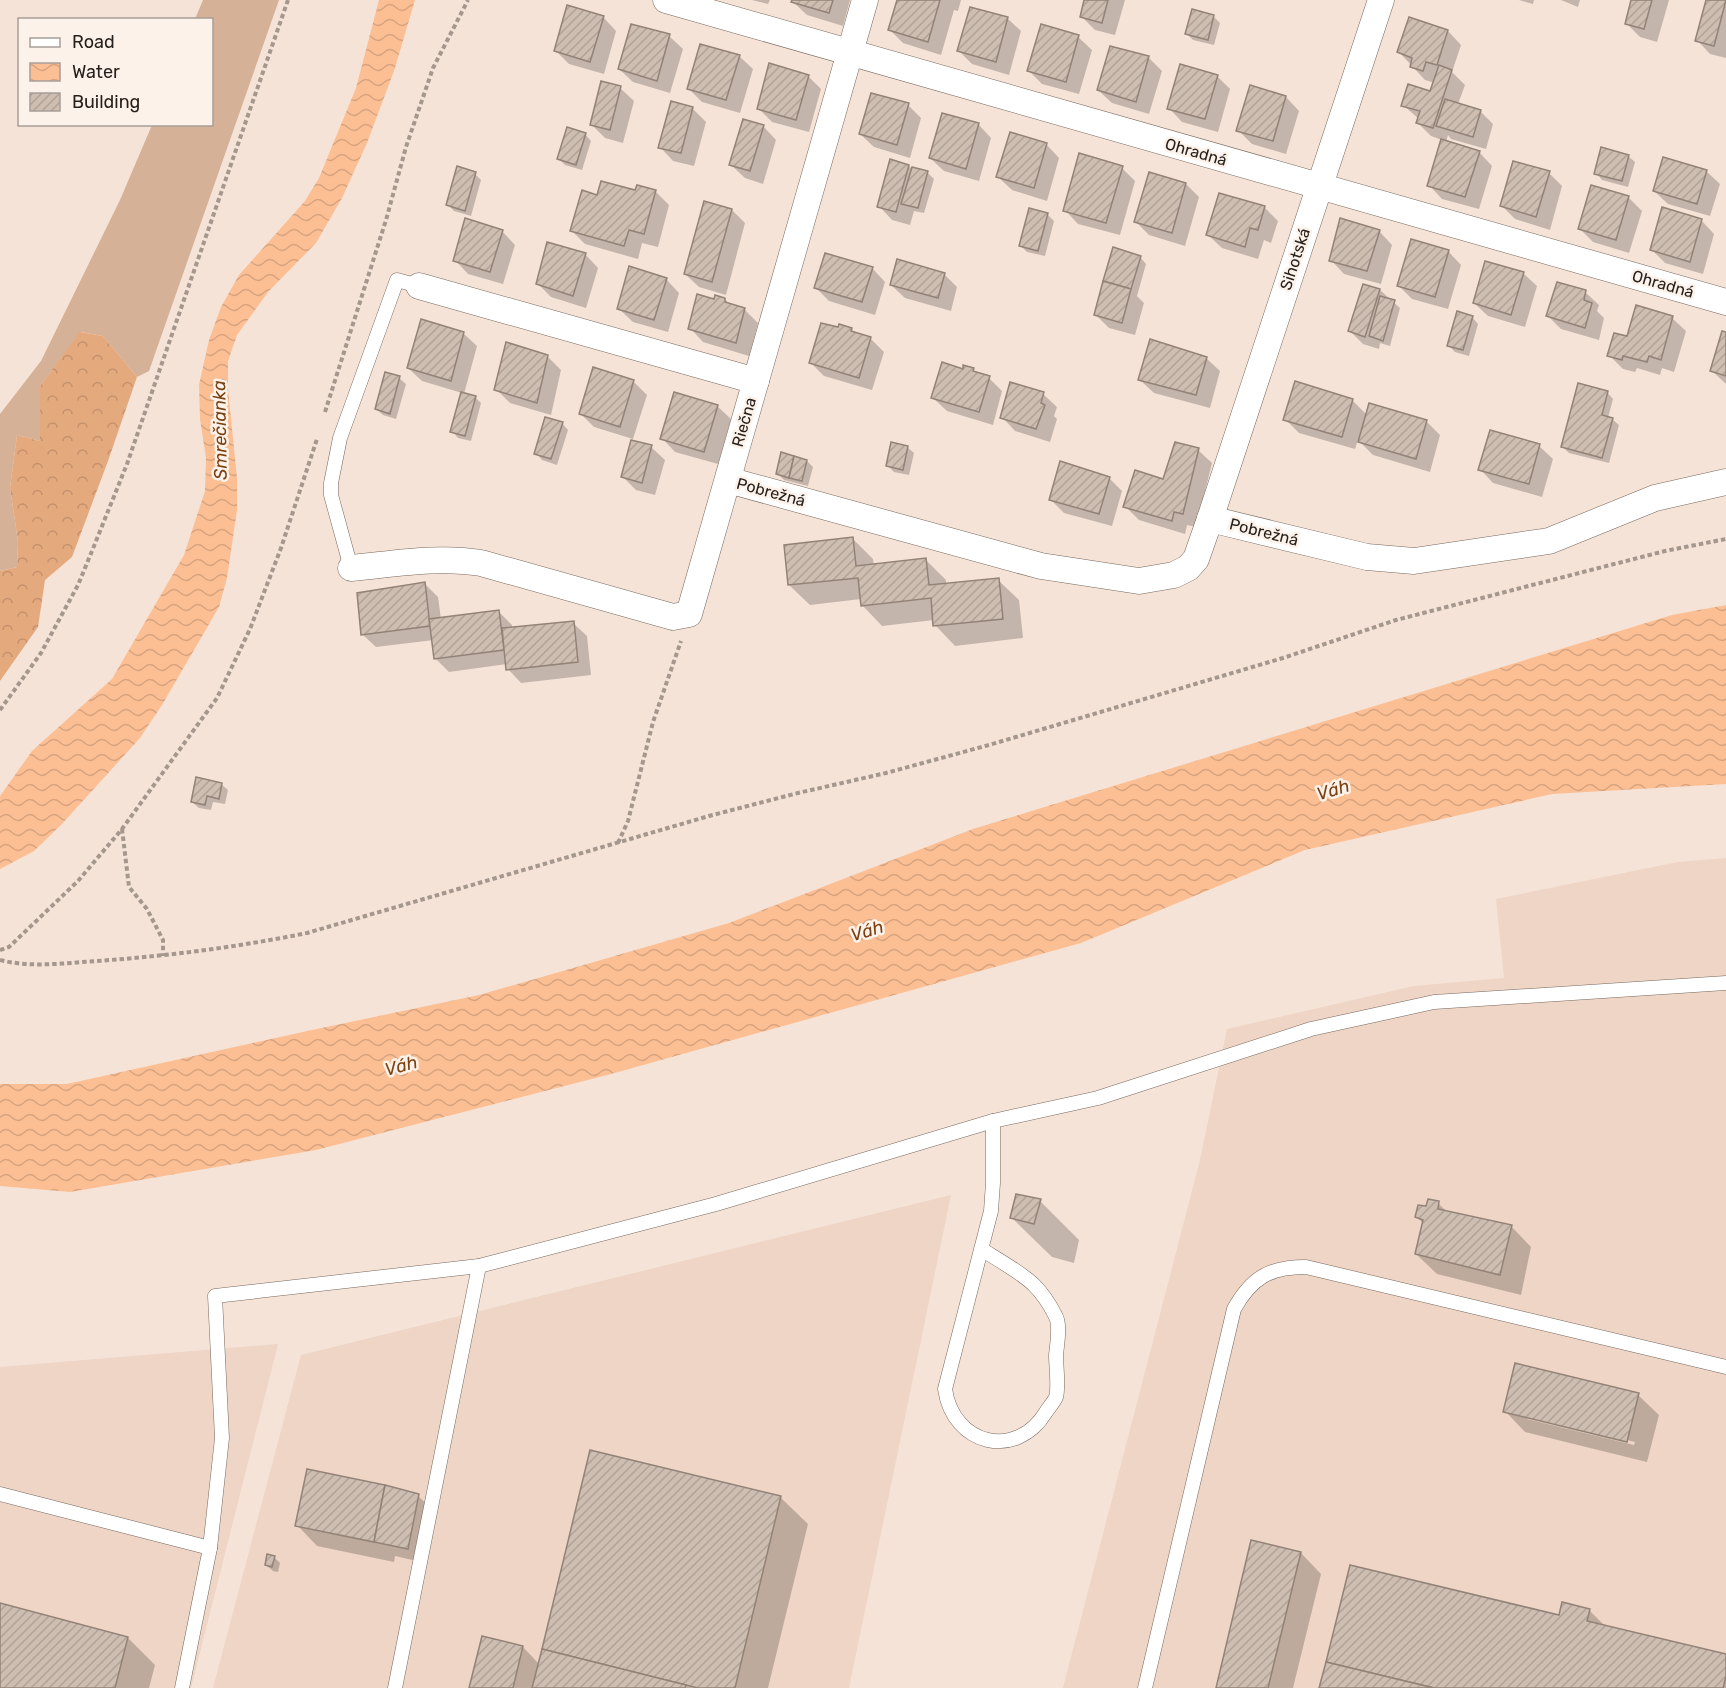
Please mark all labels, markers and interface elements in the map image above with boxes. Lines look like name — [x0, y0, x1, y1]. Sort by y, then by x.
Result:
legend — [18, 18, 213, 126]
text: Road — [72, 31, 115, 53]
text: Water — [72, 61, 120, 83]
text: Building — [72, 91, 140, 113]
street label: Ohradná — [1163, 134, 1229, 170]
street label: Sihotská — [1276, 226, 1314, 292]
street label: Ohradná — [1630, 266, 1696, 302]
water label: Smrečianka — [208, 380, 232, 480]
street label: Riečna — [728, 395, 760, 449]
street label: Pobrežná — [735, 474, 807, 510]
street label: Pobrežná — [1228, 514, 1300, 550]
water label: Váh — [1314, 775, 1352, 805]
water label: Váh — [848, 916, 886, 946]
water label: Váh — [382, 1051, 420, 1081]

